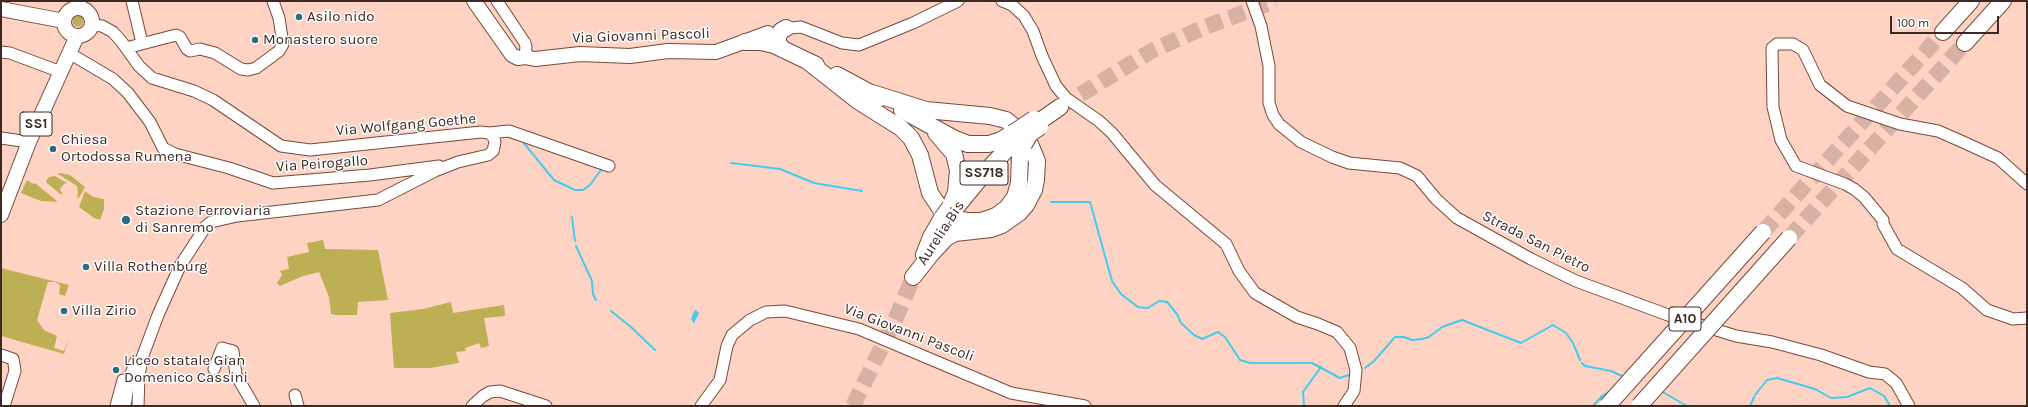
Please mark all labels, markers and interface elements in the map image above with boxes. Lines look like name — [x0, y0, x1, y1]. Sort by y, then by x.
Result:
place label: Asilo nido — [307, 8, 375, 26]
scale bar — [1892, 8, 2001, 34]
marker: Asilo nido — [294, 12, 304, 22]
text: 100 m — [1897, 16, 1929, 30]
street label: Via Giovanni Pascoli — [572, 25, 710, 47]
place label: Monastero suore — [263, 31, 378, 49]
marker: Monastero suore — [250, 35, 260, 45]
street label: Via Wolfgang Goethe — [335, 110, 477, 140]
road number: SS1 — [20, 112, 52, 136]
place label: Chiesa Ortodossa Rumena — [61, 131, 192, 166]
marker: Chiesa Ortodossa Rumena — [48, 144, 58, 154]
street label: Via Peirogallo — [275, 152, 369, 176]
road number: SS718 — [960, 161, 1008, 185]
street label: Aurelia Bis — [914, 197, 968, 269]
place label: Stazione Ferroviaria di Sanremo — [135, 202, 271, 237]
street label: Strada San Pietro — [1479, 207, 1593, 277]
marker: Stazione Ferroviaria di Sanremo — [120, 214, 132, 226]
place label: Villa Rothenburg — [94, 258, 208, 276]
marker: Villa Rothenburg — [81, 262, 91, 272]
street label: Via Giovanni Pascoli — [841, 300, 977, 366]
place label: Villa Zirio — [72, 302, 137, 320]
marker: Villa Zirio — [59, 306, 69, 316]
road number: A10 — [1669, 307, 1701, 331]
place label: Liceo statale Gian Domenico Cassini — [124, 352, 248, 387]
marker: Liceo statale Gian Domenico Cassini — [111, 365, 121, 375]

